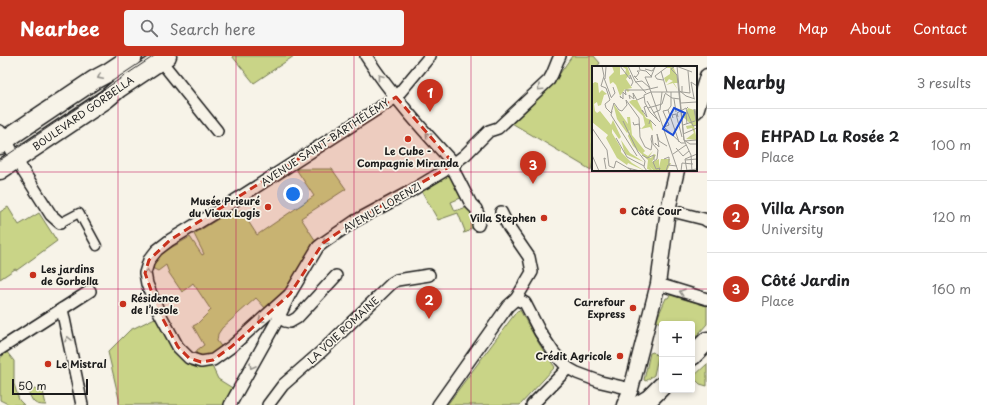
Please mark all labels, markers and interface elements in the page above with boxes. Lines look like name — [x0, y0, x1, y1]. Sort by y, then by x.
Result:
search box — [124, 10, 404, 46]
text: Nearbee — [20, 14, 100, 42]
icon: search — [138, 17, 160, 39]
text: Search here — [170, 17, 255, 40]
text: Home — [737, 18, 776, 39]
text: Map — [798, 18, 828, 39]
text: About — [850, 18, 891, 39]
text: Contact — [913, 18, 967, 39]
inset map — [592, 66, 697, 171]
text: Nearby — [723, 69, 785, 95]
street label: BOULEVARD GORBELLA — [29, 72, 137, 153]
one-way arrow — [97, 72, 104, 80]
text: 3 results — [917, 73, 971, 92]
one-way arrow — [378, 74, 385, 81]
pin: 1 — [417, 79, 443, 112]
one-way arrow — [537, 84, 545, 91]
street label: AVENUE SAINT-BARTHÉLÉMY — [257, 94, 392, 189]
text: EHPAD La Rosée 2 — [761, 124, 899, 147]
one-way arrow — [426, 132, 433, 139]
marker: Le Cube - Compagnie Miranda — [403, 134, 413, 144]
text: 1 — [733, 135, 739, 154]
text: 100 m — [931, 135, 971, 154]
place label: Le Cube - Compagnie Miranda — [357, 143, 459, 170]
text: Place — [761, 147, 794, 166]
pin: 3 — [520, 151, 546, 184]
street label: AVENUE LORENZI — [340, 178, 424, 235]
your location — [283, 184, 303, 204]
place label: Musée Prieuré du Vieux Logis — [189, 193, 260, 220]
text: Villa Arson — [761, 196, 845, 219]
marker: Musée Prieuré du Vieux Logis — [263, 202, 273, 212]
place label: Côté Cour — [631, 203, 683, 218]
marker: Côté Cour — [618, 206, 628, 216]
text: 2 — [731, 207, 741, 226]
text: 120 m — [932, 207, 971, 226]
place label: Villa Stephen — [470, 210, 536, 225]
marker: Villa Stephen — [539, 213, 549, 223]
text: University — [761, 219, 823, 238]
one-way arrow — [322, 238, 329, 245]
place label: Les jardins de Gorbella — [41, 261, 99, 288]
text: Côté Jardin — [761, 268, 850, 291]
one-way arrow — [142, 269, 151, 275]
marker: Les jardins de Gorbella — [28, 270, 38, 280]
text: 3 — [732, 279, 740, 298]
text: 160 m — [932, 279, 971, 298]
pin: 2 — [416, 286, 442, 319]
one-way arrow — [679, 288, 686, 296]
place label: Résidence de l’Issole — [131, 290, 180, 317]
text: Place — [761, 291, 794, 310]
street label: LA VOIE ROMAINE — [304, 292, 382, 367]
place label: Carrefour Express — [574, 294, 626, 321]
marker: Résidence de l’Issole — [118, 299, 128, 309]
marker: Carrefour Express — [628, 303, 638, 313]
one-way arrow — [259, 315, 266, 322]
map controls — [659, 321, 695, 393]
button: + — [659, 321, 695, 357]
one-way arrow — [64, 336, 73, 343]
place label: Crédit Agricole — [535, 348, 612, 363]
marker: Crédit Agricole — [615, 351, 625, 361]
place label: Le Mistral — [56, 356, 107, 371]
button: − — [659, 357, 695, 393]
marker: Le Mistral — [43, 359, 53, 369]
one-way arrow — [249, 362, 256, 369]
scale bar — [12, 377, 88, 396]
text: 50 m — [18, 377, 47, 394]

